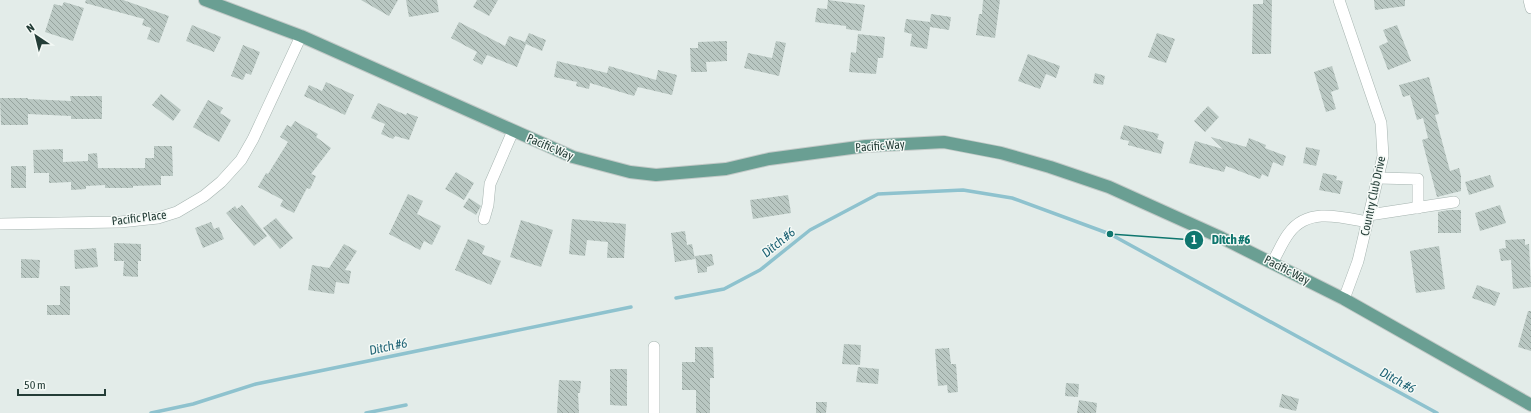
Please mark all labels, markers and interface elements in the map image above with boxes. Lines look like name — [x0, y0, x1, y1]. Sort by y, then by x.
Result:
north arrow — [16, 16, 56, 56]
text: N — [24, 21, 36, 35]
street label: Pacific Way — [525, 131, 576, 163]
street label: Pacific Way — [855, 137, 905, 155]
street label: Country Club Drive — [1358, 155, 1388, 237]
street label: Pacific Place — [111, 208, 167, 228]
water label: Ditch #6 — [759, 224, 798, 260]
callout: Ditch #6 — [1184, 227, 1258, 252]
text: Ditch #6 — [1212, 232, 1250, 247]
text: 1 — [1191, 233, 1197, 247]
street label: Pacific Way — [1262, 253, 1312, 287]
water label: Ditch #6 — [368, 335, 409, 358]
water label: Ditch #6 — [1377, 365, 1418, 396]
scale bar — [18, 371, 105, 397]
text: 50 m — [24, 378, 46, 392]

